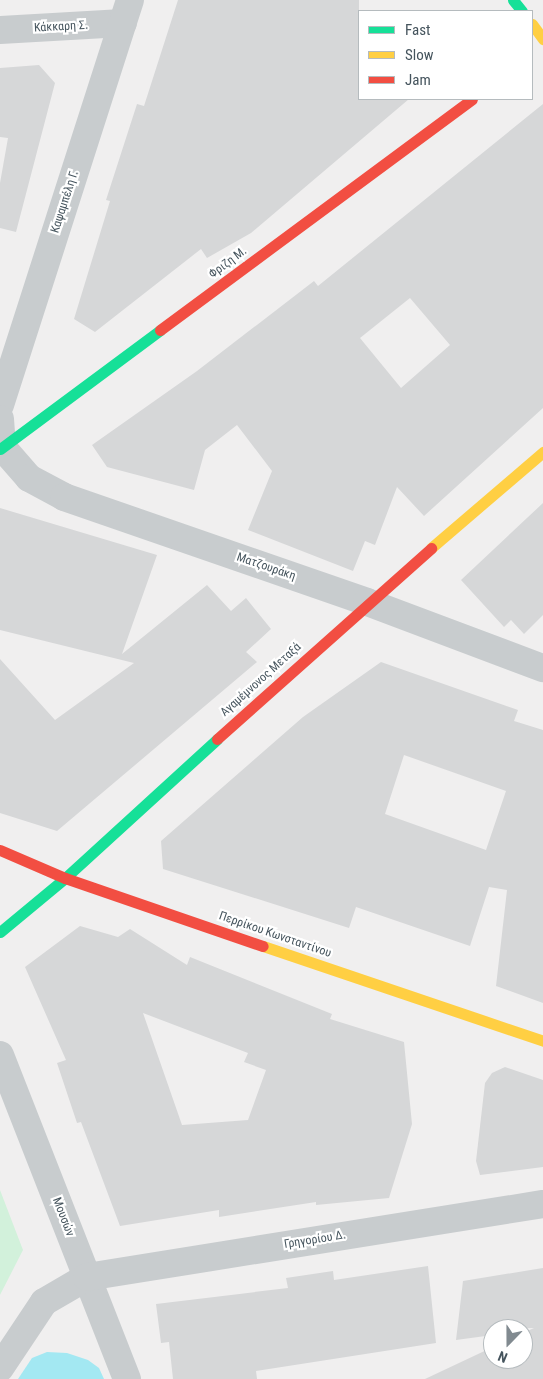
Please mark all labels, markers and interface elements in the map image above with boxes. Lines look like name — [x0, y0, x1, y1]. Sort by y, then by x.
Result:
legend — [358, 10, 533, 100]
street label: Κάκκαρη Σ. — [34, 18, 88, 36]
text: Fast — [405, 21, 430, 39]
text: Slow — [405, 46, 434, 64]
text: Jam — [405, 71, 431, 89]
street label: Καψαμπέλη Γ. — [48, 169, 82, 235]
street label: Φριζη Μ. — [206, 244, 250, 282]
street label: Ματζουράκη — [235, 550, 297, 584]
street label: Αγαμέμνονος Μεταξά — [218, 640, 304, 720]
street label: Περρίκου Κωνσταντίνου — [217, 909, 333, 961]
street label: Μουσών — [49, 1196, 77, 1238]
street label: Γρηγορίου Δ. — [283, 1228, 347, 1252]
north arrow — [483, 1319, 533, 1369]
text: N — [496, 1348, 510, 1366]

